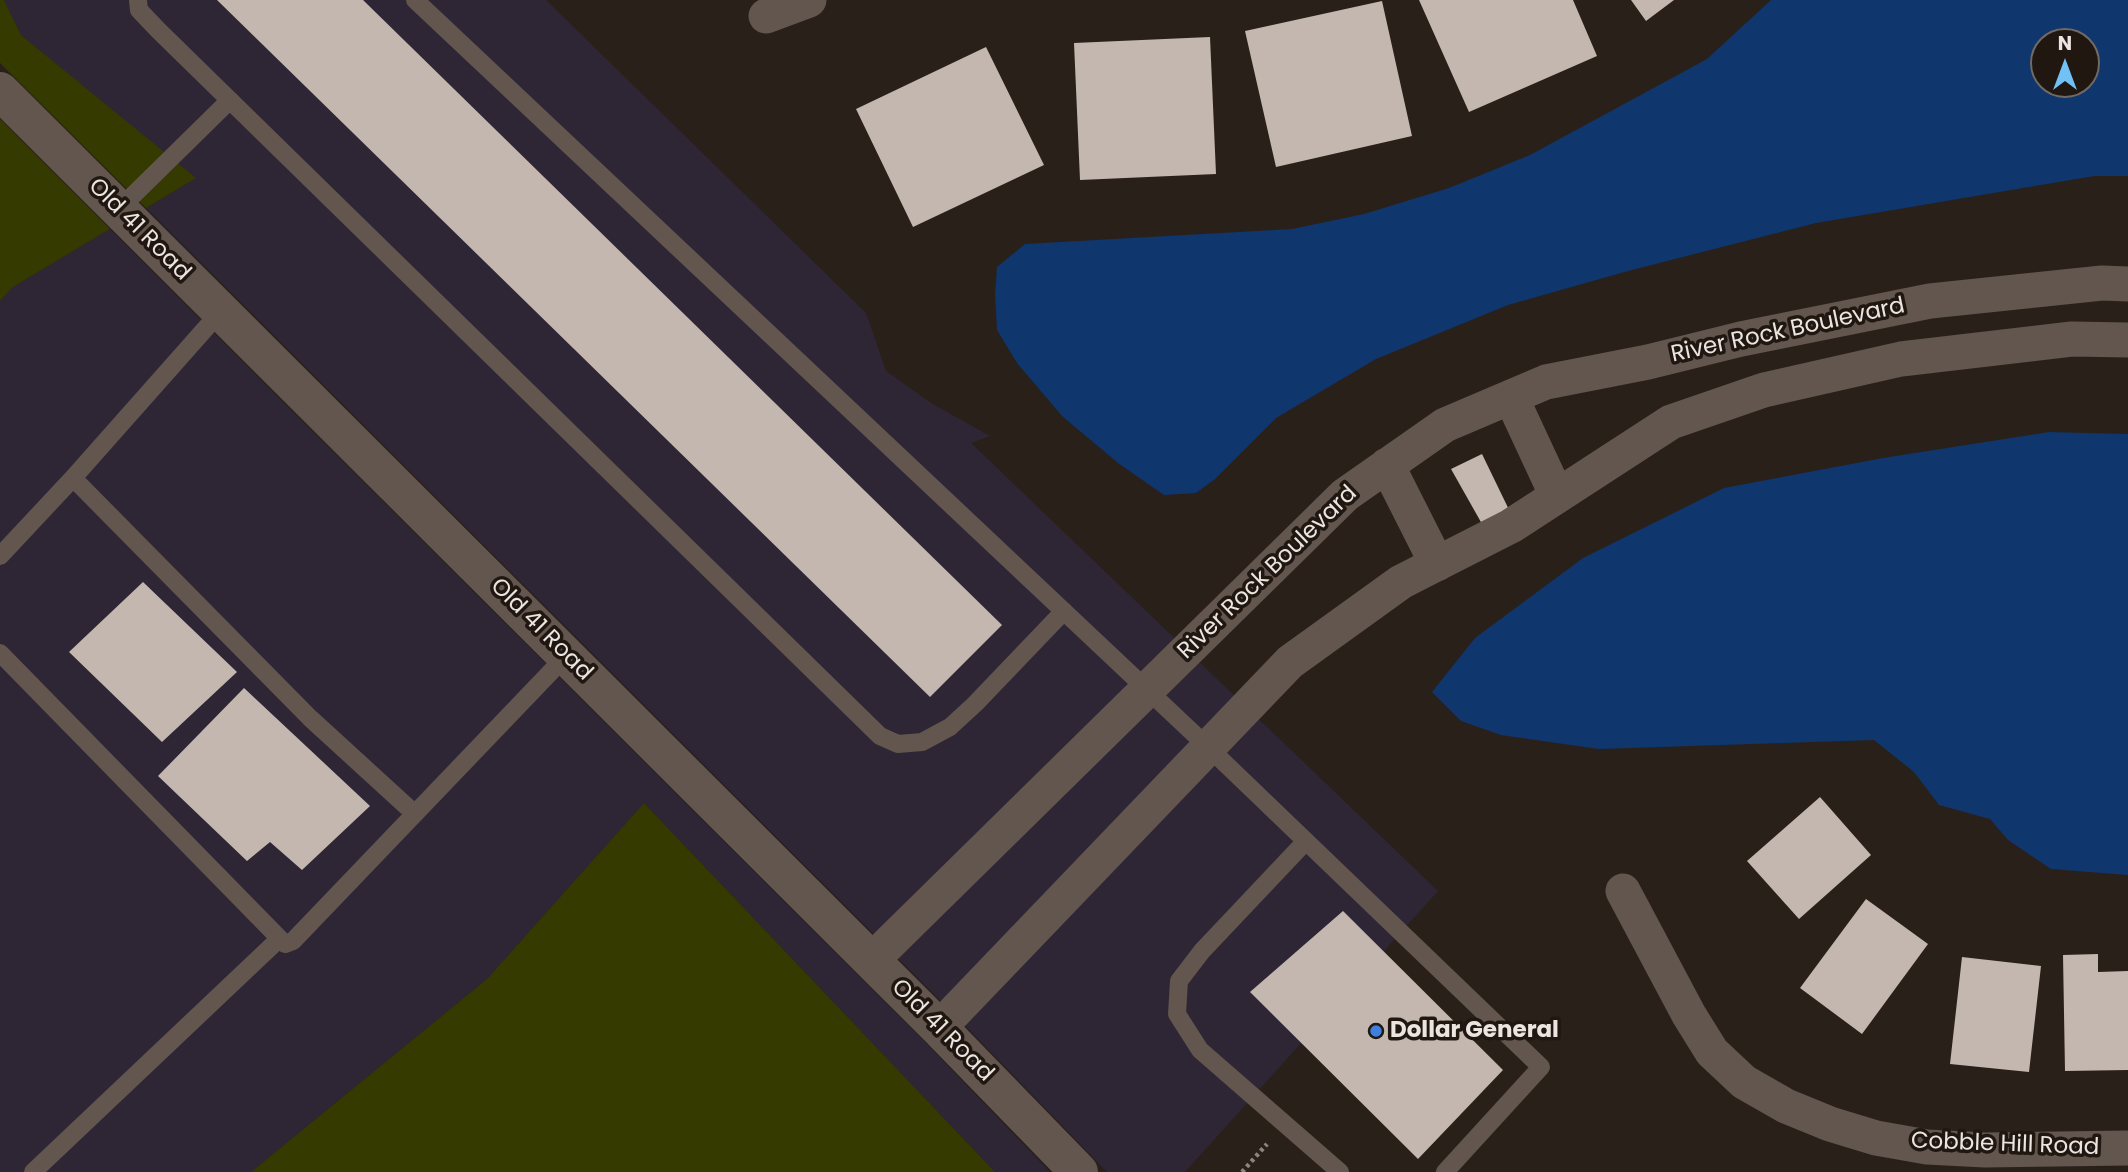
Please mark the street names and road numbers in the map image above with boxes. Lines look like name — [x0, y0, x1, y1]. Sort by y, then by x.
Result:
street label: Old 41 Road — [82, 173, 196, 287]
street label: River Rock Boulevard — [1669, 293, 1907, 369]
street label: River Rock Boulevard — [1173, 480, 1363, 666]
street label: Old 41 Road — [484, 573, 598, 687]
street label: Old 41 Road — [885, 974, 999, 1088]
street label: Cobble Hill Road — [1910, 1128, 2100, 1162]

